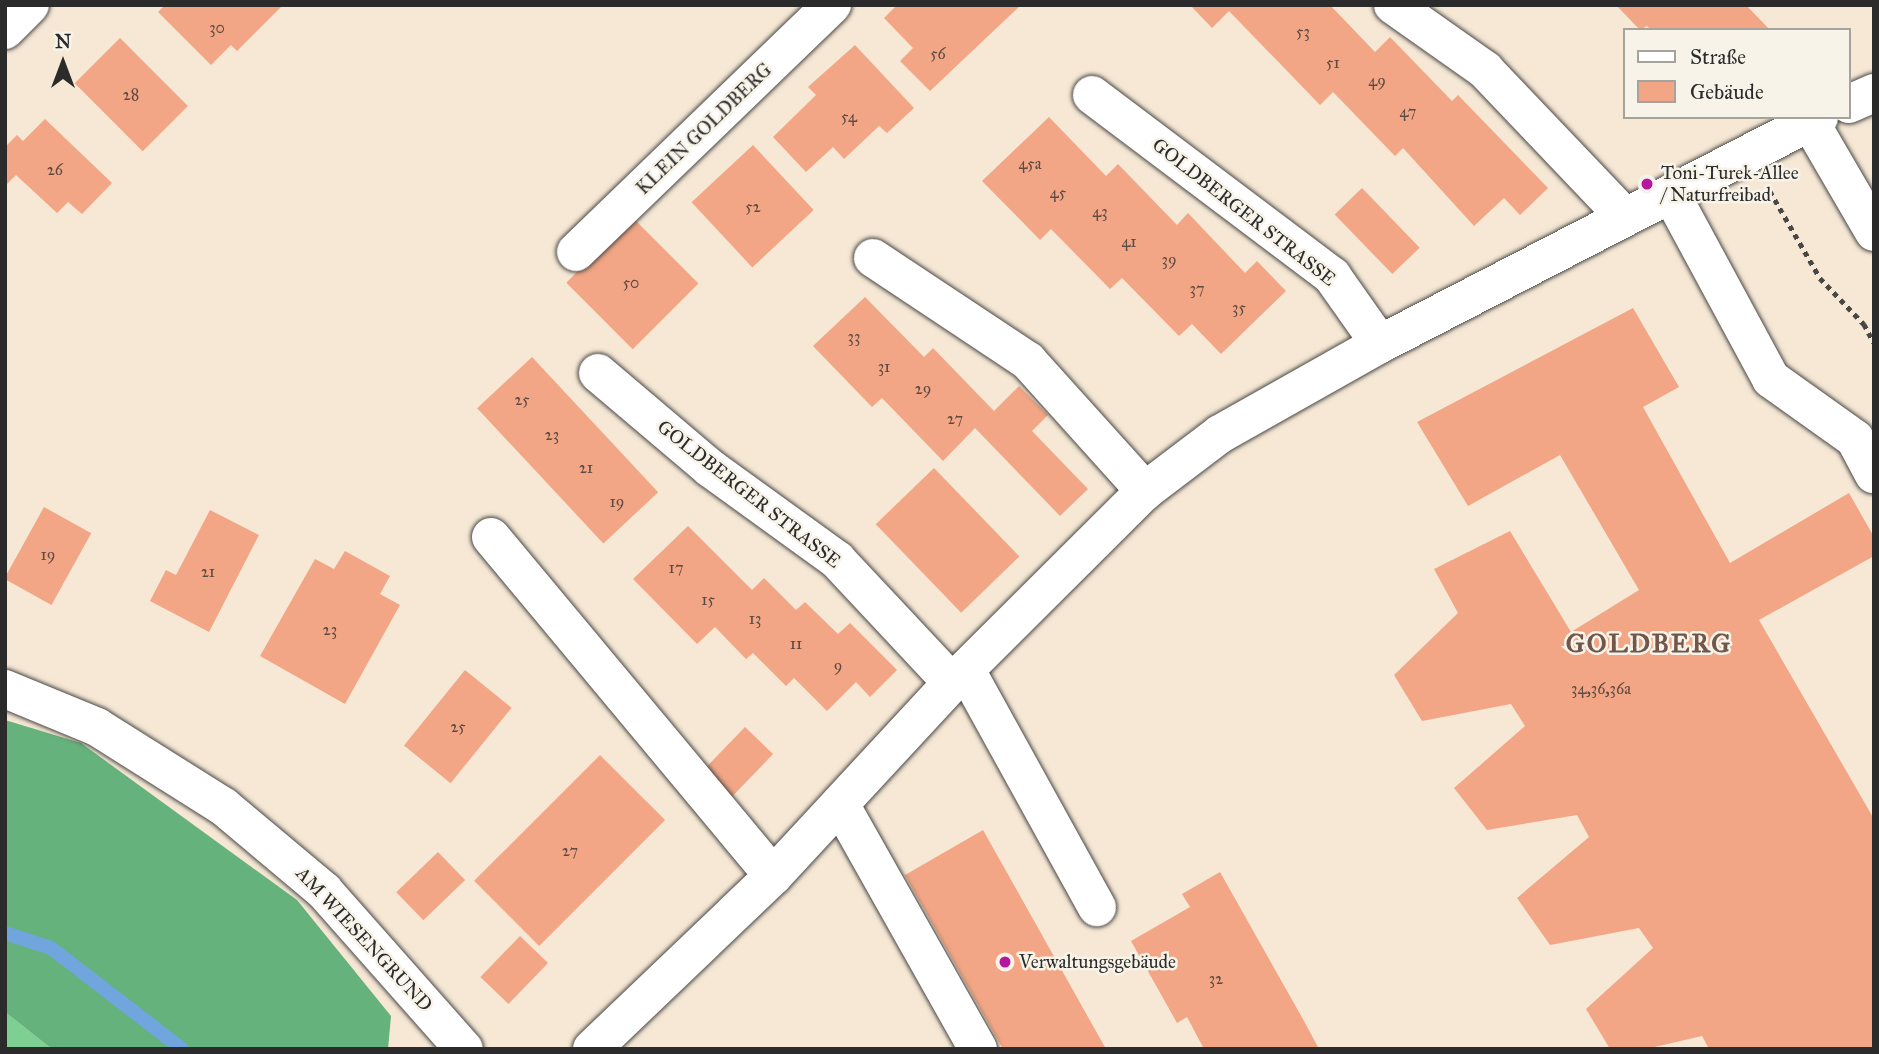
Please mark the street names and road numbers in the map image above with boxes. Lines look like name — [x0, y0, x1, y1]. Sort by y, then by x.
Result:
street label: KLEIN GOLDBERG — [632, 59, 776, 199]
street label: GOLDBERGER STRASSE — [1148, 133, 1340, 291]
street label: GOLDBERGER STRASSE — [653, 415, 845, 573]
street label: AM WIESENGRUND — [291, 862, 437, 1016]

